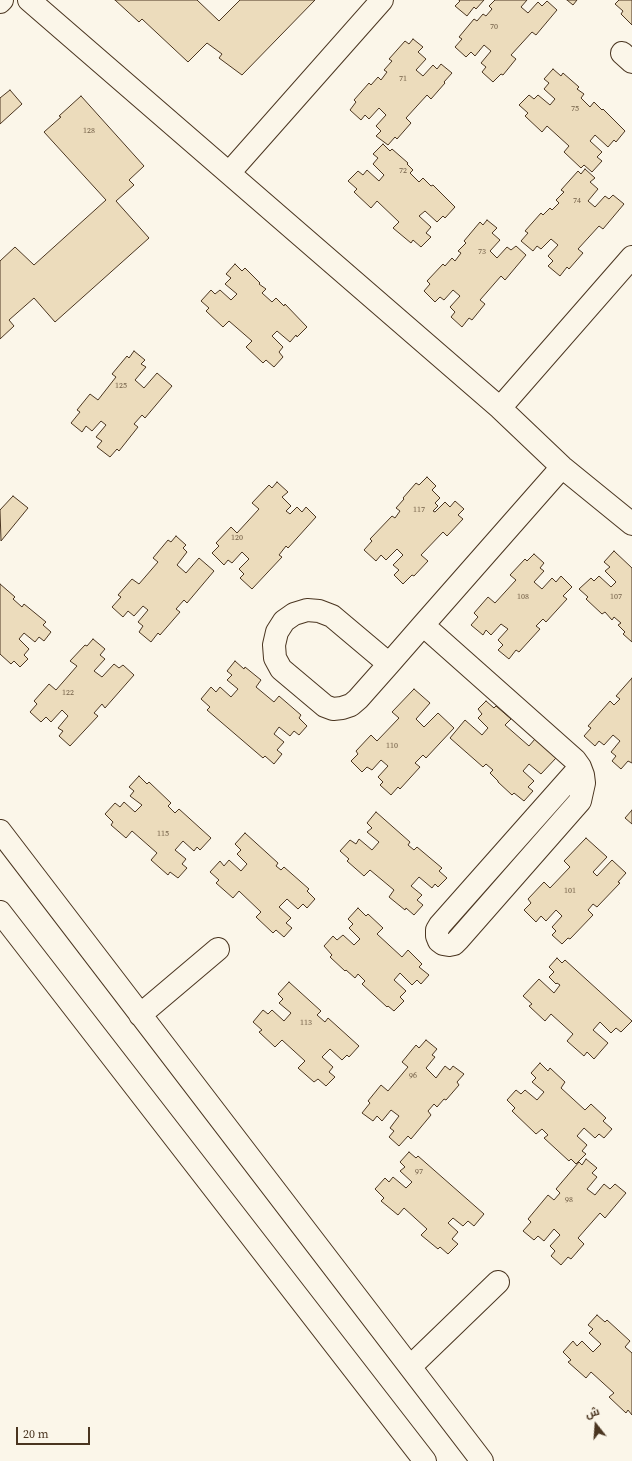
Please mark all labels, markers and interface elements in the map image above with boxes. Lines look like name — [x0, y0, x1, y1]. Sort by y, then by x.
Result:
house number: 70 — [490, 22, 498, 32]
house number: 71 — [399, 74, 407, 84]
house number: 75 — [571, 104, 579, 114]
house number: 128 — [83, 126, 95, 136]
house number: 72 — [399, 166, 407, 176]
house number: 74 — [573, 196, 581, 206]
house number: 73 — [478, 247, 486, 257]
house number: 125 — [115, 381, 127, 391]
house number: 117 — [413, 505, 425, 515]
house number: 120 — [231, 533, 243, 543]
house number: 108 — [517, 592, 529, 602]
house number: 107 — [610, 592, 622, 602]
house number: 122 — [62, 688, 74, 698]
house number: 110 — [386, 741, 398, 751]
house number: 115 — [157, 829, 169, 839]
house number: 101 — [564, 886, 576, 896]
house number: 113 — [300, 1018, 312, 1028]
house number: 96 — [409, 1071, 417, 1081]
house number: 97 — [415, 1167, 423, 1177]
house number: 98 — [565, 1195, 573, 1205]
text: ش — [583, 1404, 601, 1422]
north arrow — [576, 1405, 616, 1445]
scale bar — [18, 1419, 92, 1445]
text: 20 m — [23, 1426, 49, 1442]

